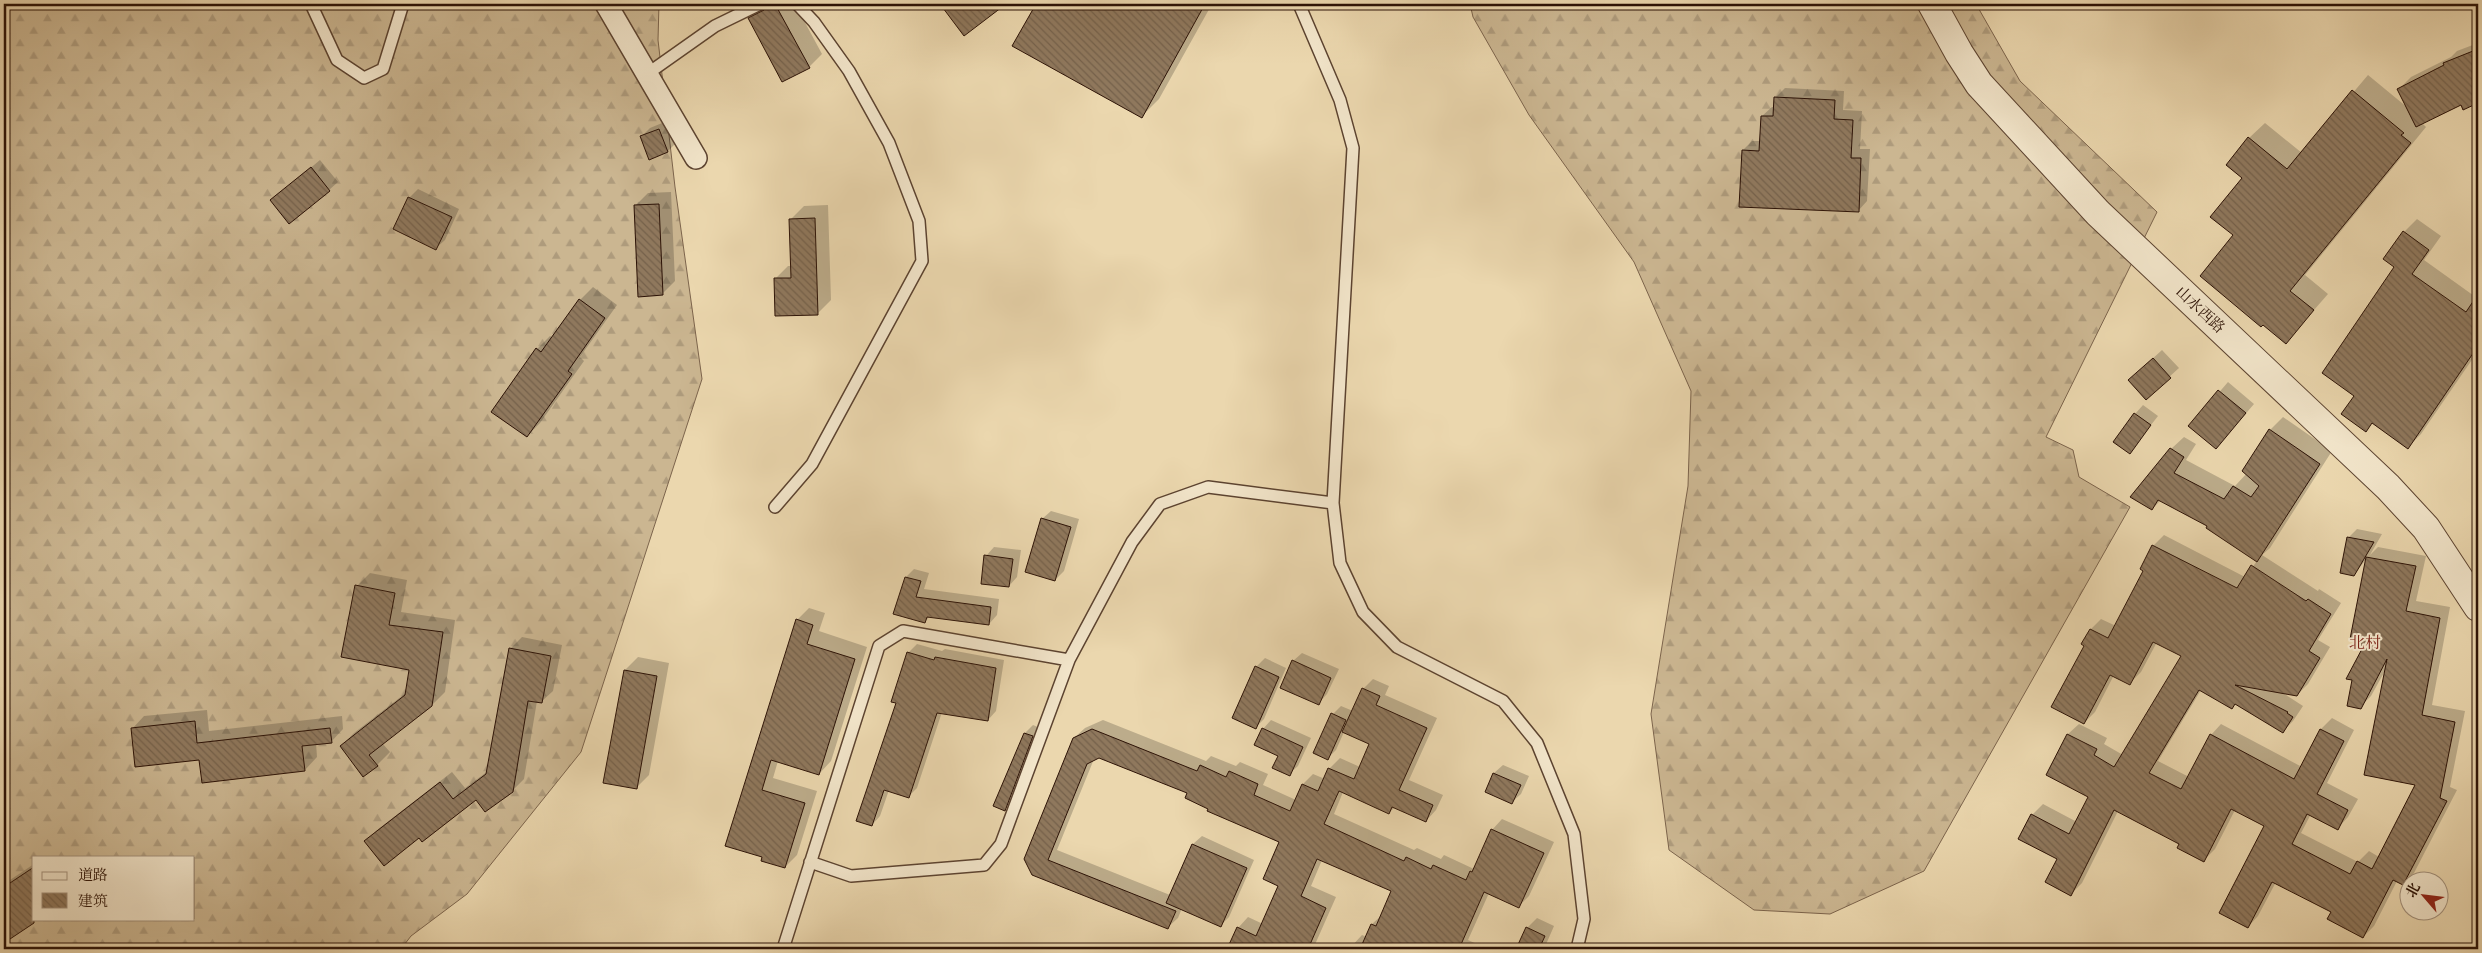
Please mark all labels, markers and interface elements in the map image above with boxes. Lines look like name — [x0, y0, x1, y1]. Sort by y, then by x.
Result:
street label: 山水西路 — [2172, 283, 2228, 337]
district label: 北村 — [2349, 633, 2381, 653]
legend — [32, 856, 195, 920]
text: 道路 — [78, 866, 108, 885]
north arrow — [2400, 870, 2450, 920]
text: 北 — [2402, 880, 2425, 901]
text: 建筑 — [78, 892, 108, 911]

